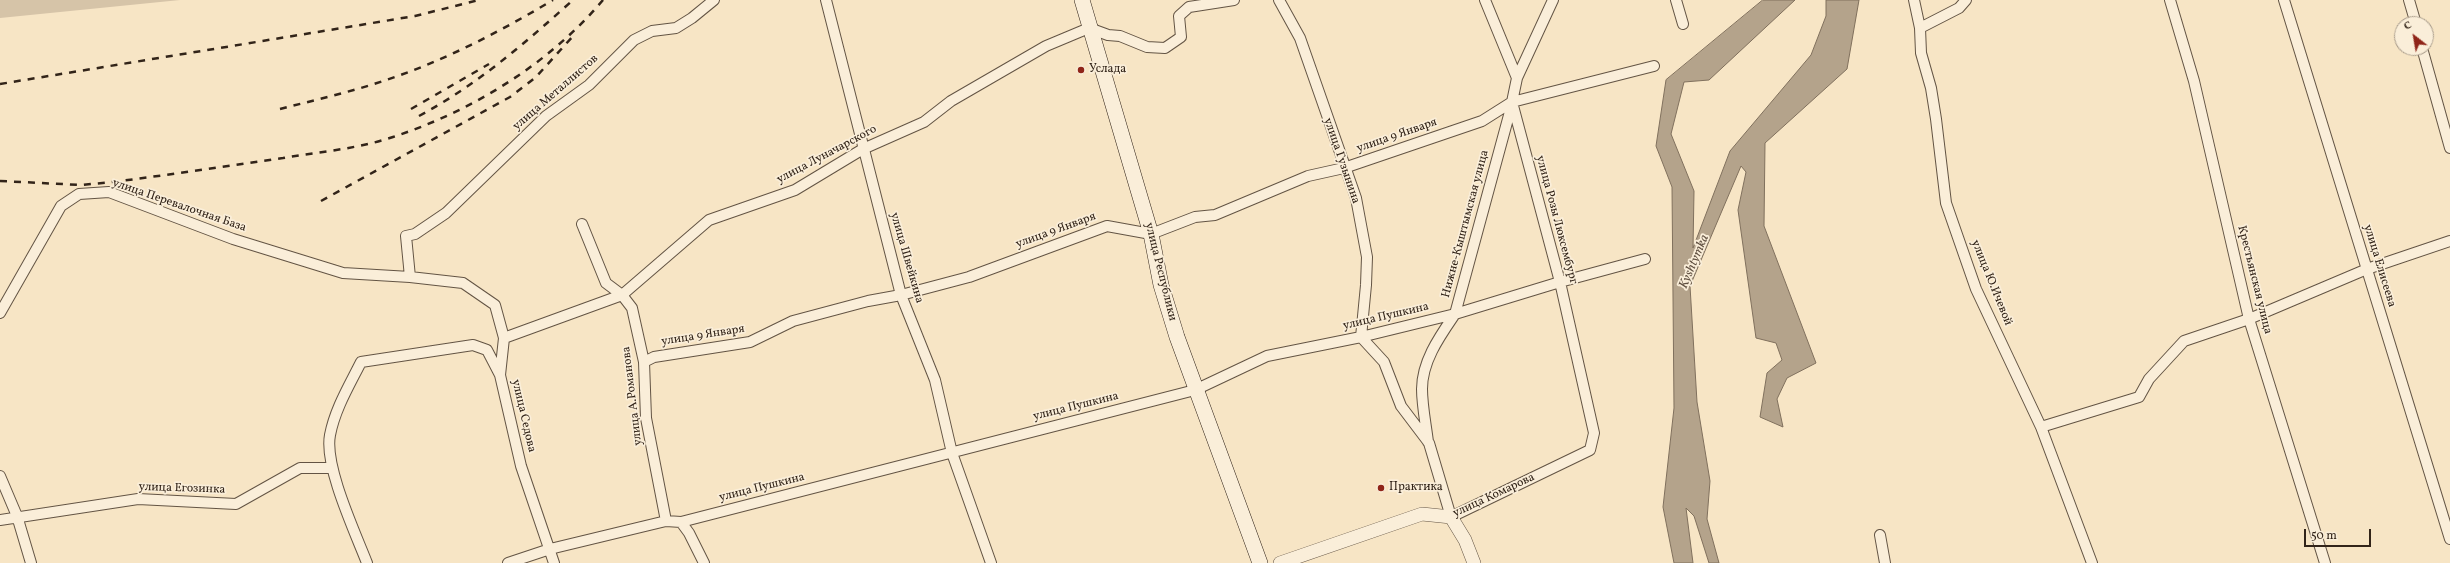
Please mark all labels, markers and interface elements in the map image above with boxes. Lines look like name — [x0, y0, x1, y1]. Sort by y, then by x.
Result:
north arrow — [2394, 16, 2434, 56]
text: С — [2401, 18, 2415, 34]
street label: улица Металлистов — [510, 52, 602, 134]
place label: Услада — [1089, 63, 1126, 77]
marker: Услада — [1076, 65, 1086, 75]
street label: улица 9 Января — [1355, 115, 1439, 157]
street label: улица Гузынина — [1320, 116, 1362, 206]
street label: улица Луначарского — [774, 123, 880, 187]
street label: Нижне-Кыштымская улица — [1439, 148, 1493, 300]
street label: улица Розы Люксембург — [1532, 154, 1580, 286]
street label: улица Перевалочная База — [110, 176, 248, 236]
street label: улица 9 Января — [1014, 210, 1098, 252]
street label: улица Швейкина — [886, 211, 926, 305]
street label: улица Республики — [1141, 221, 1179, 323]
street label: улица Елисеева — [2360, 223, 2398, 309]
street label: Крестьянская улица — [2234, 224, 2274, 336]
water label: Kyshtymka — [1677, 233, 1713, 291]
street label: улица Ю.Ичевой — [1967, 238, 2015, 328]
street label: улица Пушкина — [1342, 300, 1430, 334]
street label: улица 9 Января — [660, 322, 746, 350]
street label: улица А.Романова — [620, 346, 646, 446]
street label: улица Седова — [508, 378, 538, 454]
street label: улица Пушкина — [1032, 389, 1120, 425]
street label: улица Пушкина — [718, 470, 806, 506]
street label: улица Комарова — [1451, 471, 1537, 521]
street label: улица Егозинка — [138, 480, 226, 498]
place label: Практика — [1389, 481, 1443, 495]
marker: Практика — [1376, 483, 1386, 493]
scale bar — [2306, 521, 2373, 547]
text: 50 m — [2311, 528, 2337, 544]

